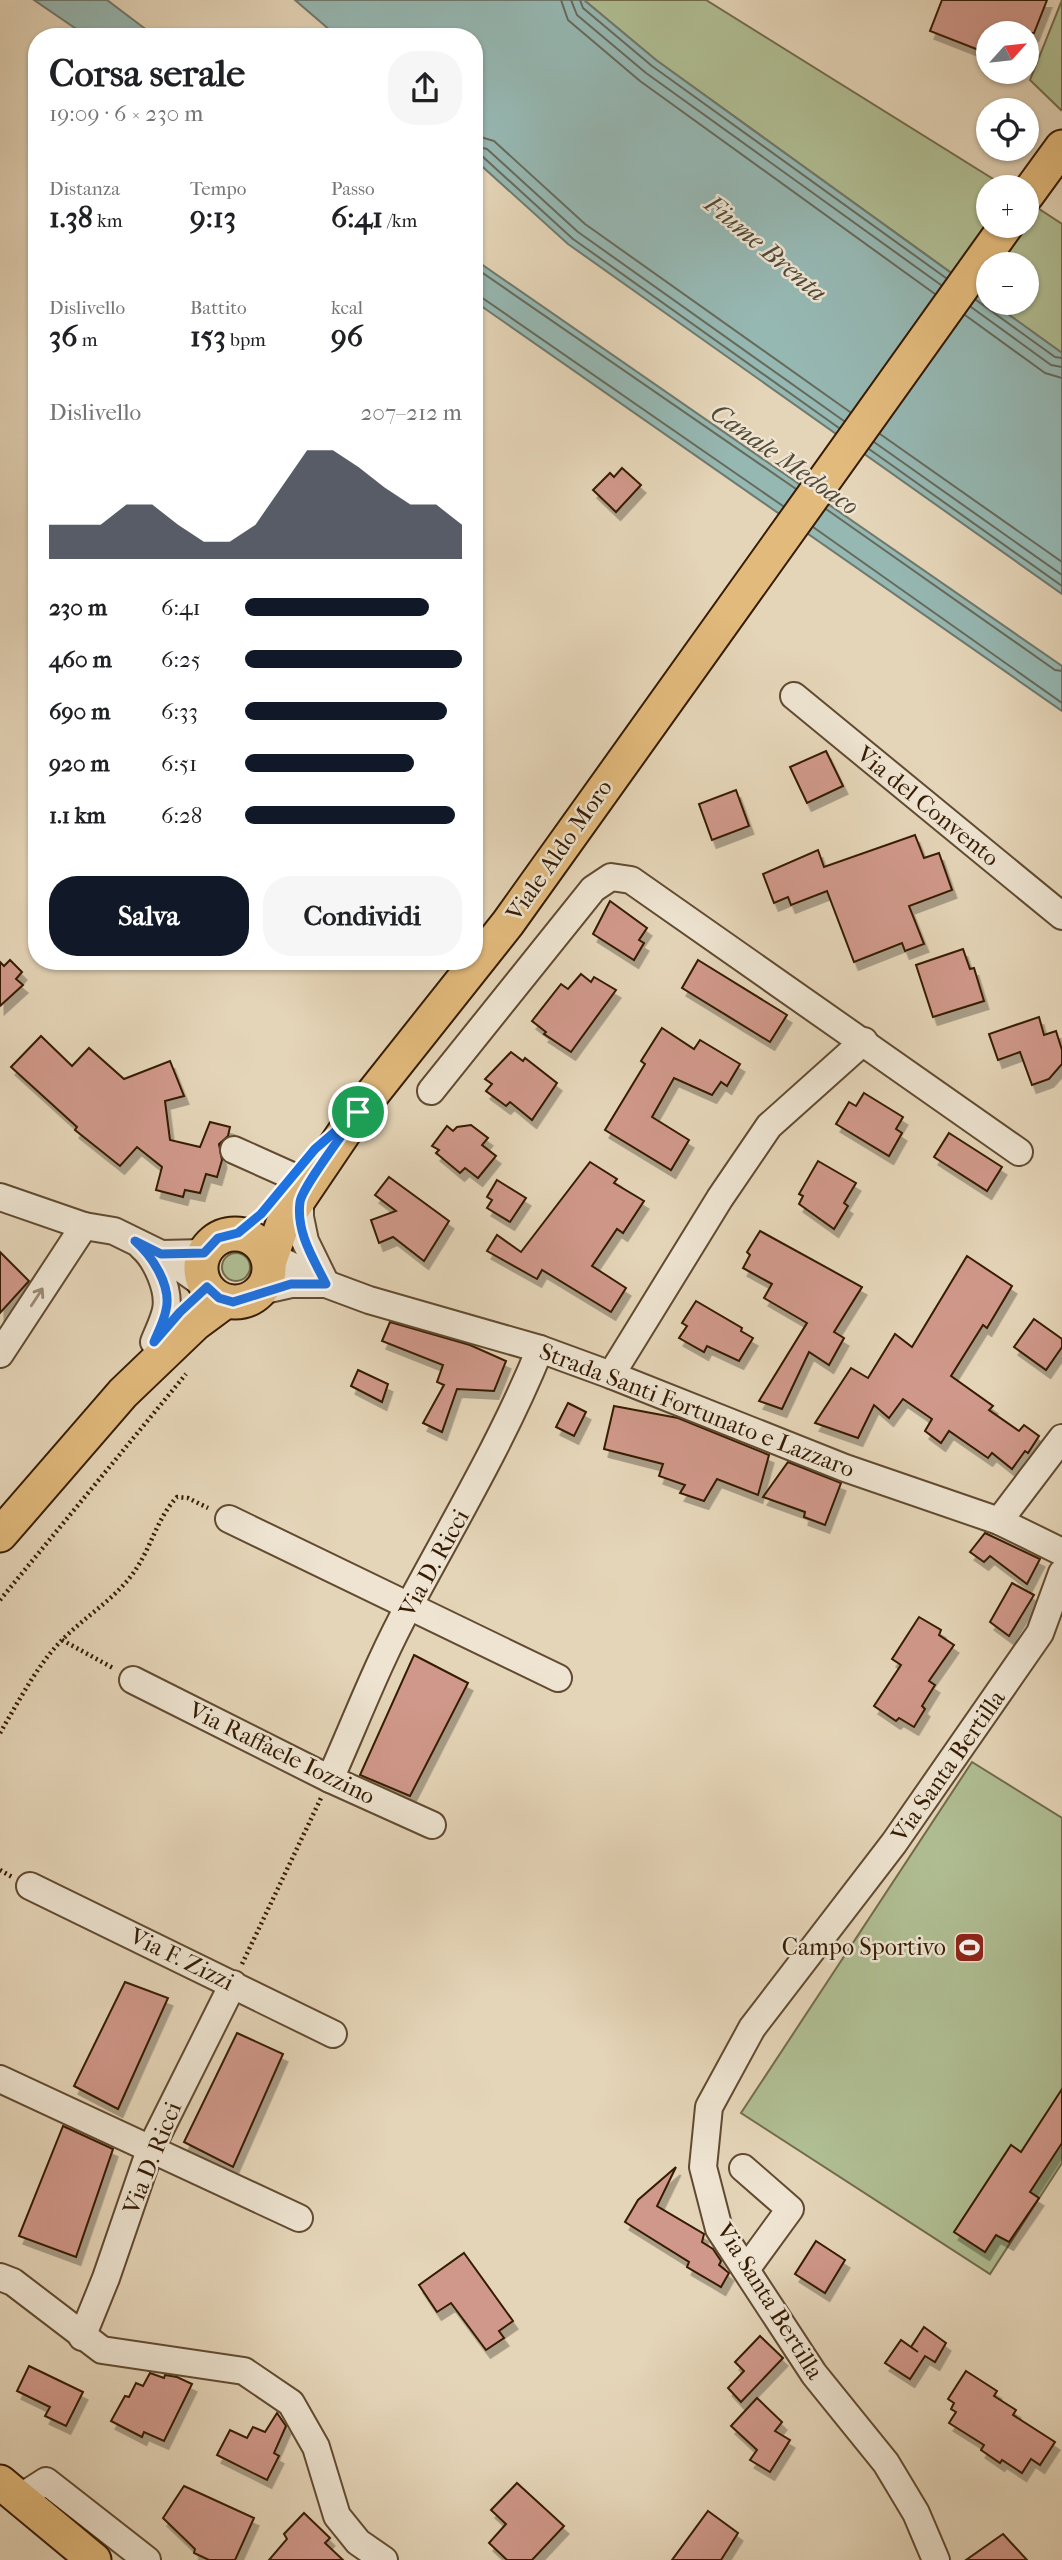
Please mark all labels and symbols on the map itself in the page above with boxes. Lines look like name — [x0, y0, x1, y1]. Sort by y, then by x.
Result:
north arrow — [976, 21, 1040, 84]
water label: Fiume Brenta — [698, 188, 833, 308]
water label: Canale Medoaco — [705, 397, 865, 522]
street label: Via del Convento — [850, 739, 1005, 872]
street label: Viale Aldo Moro — [499, 774, 618, 927]
pin — [328, 1082, 388, 1142]
one-way arrow — [30, 1288, 45, 1307]
street label: Strada Santi Fortunato e Lazzaro — [536, 1337, 858, 1483]
street label: Via D. Ricci — [392, 1504, 475, 1623]
street label: Via Santa Bertilla — [885, 1684, 1011, 1848]
street label: Via Raffaele Iozzino — [183, 1695, 380, 1810]
street label: Via F. Zizzi — [125, 1921, 239, 1996]
sports icon: Campo Sportivo — [952, 1930, 986, 1964]
place label: Campo Sportivo — [782, 1933, 946, 1961]
street label: Via D. Ricci — [116, 2098, 187, 2219]
street label: Via Santa Bertilla — [710, 2217, 830, 2385]

